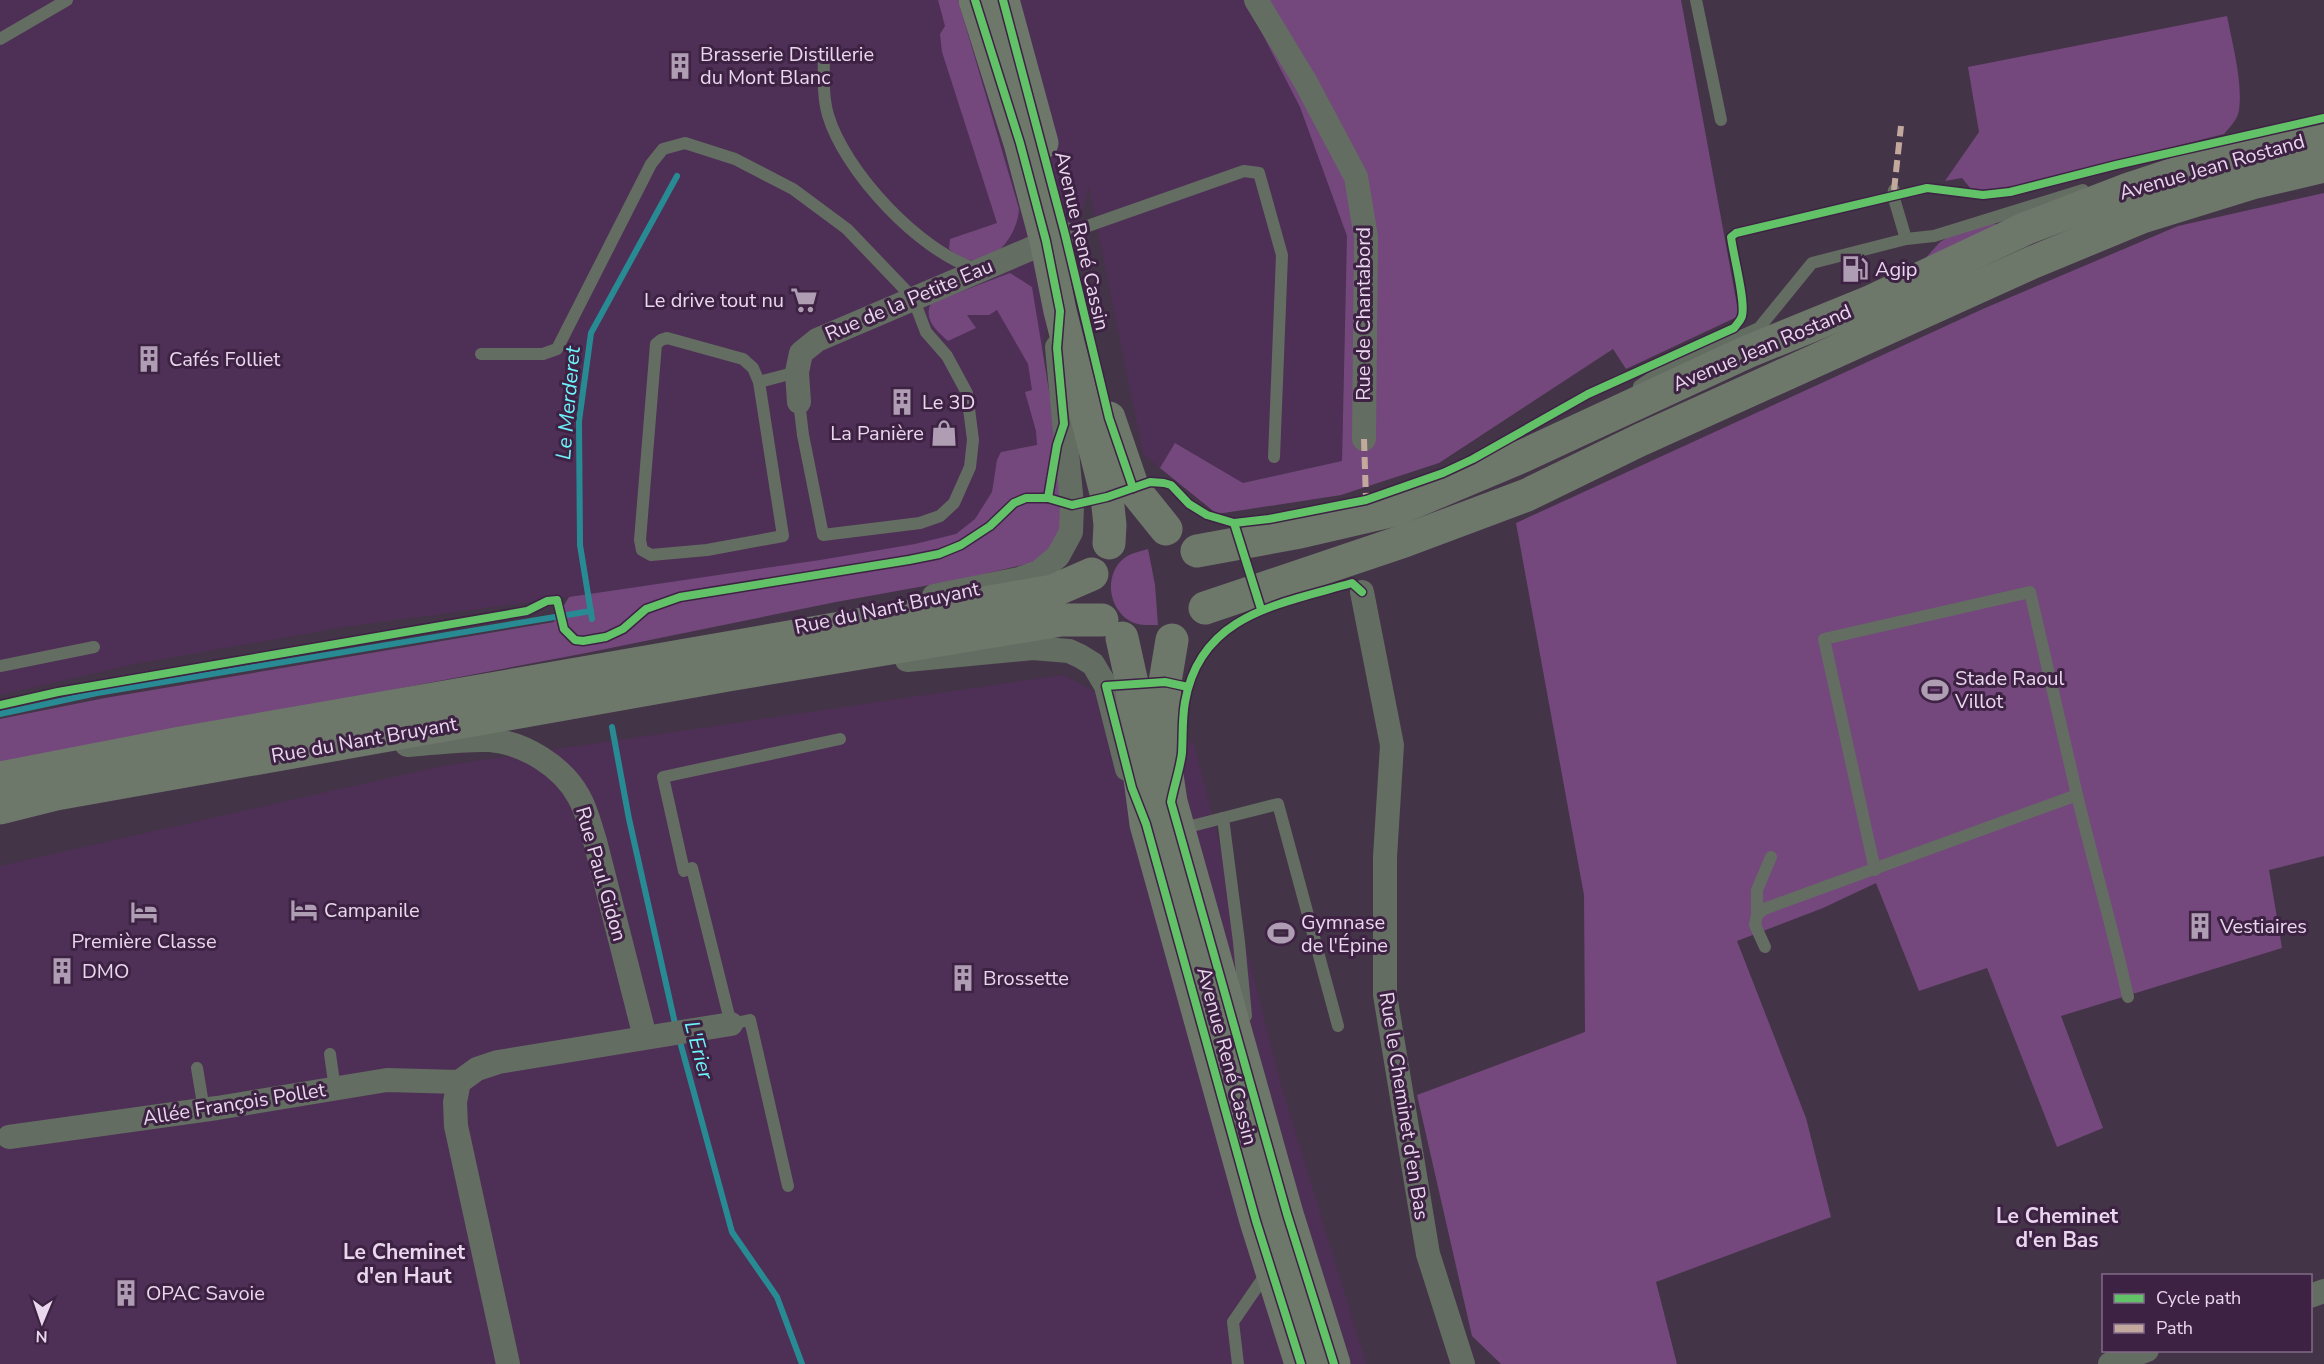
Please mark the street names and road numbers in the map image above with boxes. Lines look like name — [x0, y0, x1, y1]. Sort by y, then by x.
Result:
street label: Avenue Jean Rostand — [2116, 128, 2308, 206]
street label: Avenue René Cassin — [1048, 149, 1116, 333]
street label: Rue de Chantabord — [1350, 227, 1377, 401]
street label: Rue de la Petite Eau — [821, 252, 997, 348]
street label: Avenue Jean Rostand — [1668, 298, 1856, 398]
street label: Rue du Nant Bruyant — [792, 575, 983, 641]
street label: Rue du Nant Bruyant — [269, 710, 460, 770]
street label: Rue Paul Gidon — [569, 804, 633, 944]
street label: Avenue René Cassin — [1190, 964, 1264, 1148]
street label: Rue le Cheminet d'en Bas — [1373, 990, 1435, 1222]
street label: Allée François Pollet — [141, 1076, 328, 1132]

